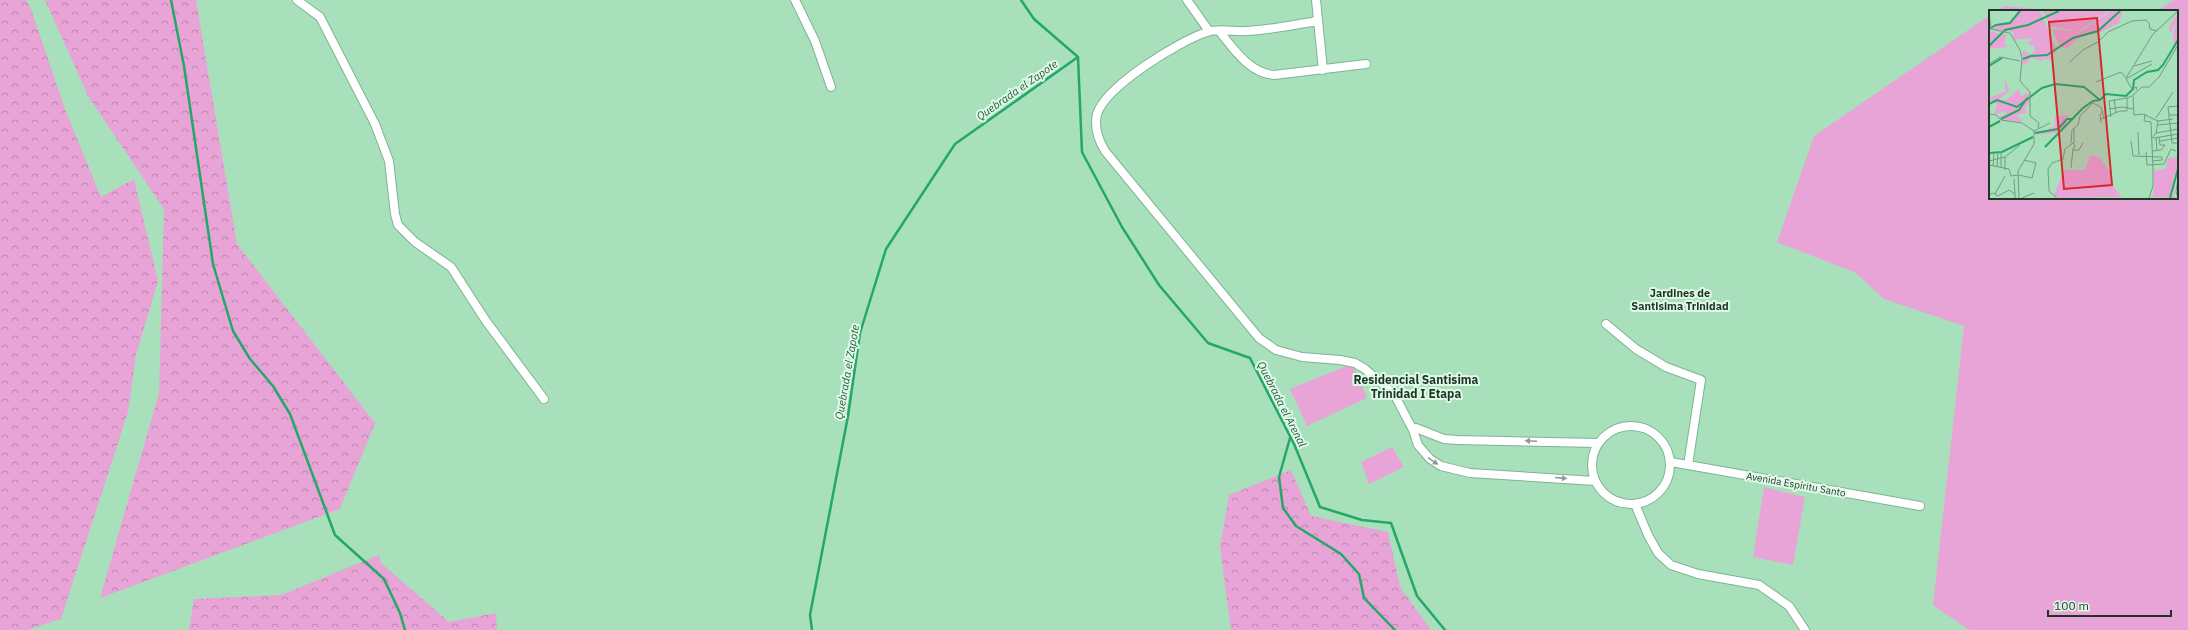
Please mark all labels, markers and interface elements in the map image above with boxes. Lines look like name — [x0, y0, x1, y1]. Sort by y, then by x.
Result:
inset map — [1989, 10, 2178, 199]
water label: Quebrada el Zapote — [974, 56, 1061, 123]
district label: Jardines de Santisima Trinidad — [1631, 286, 1729, 313]
water label: Quebrada el Zapote — [832, 323, 862, 421]
water label: Quebrada el Arenal — [1254, 359, 1310, 449]
district label: Residencial Santisima Trinidad I Etapa — [1354, 372, 1479, 401]
one-way arrow — [1524, 438, 1537, 444]
one-way arrow — [1428, 457, 1439, 465]
street label: Avenida Espíritu Santo — [1745, 469, 1847, 500]
one-way arrow — [1554, 475, 1567, 482]
scale bar — [2048, 592, 2171, 618]
text: 100 m — [2054, 598, 2089, 613]

